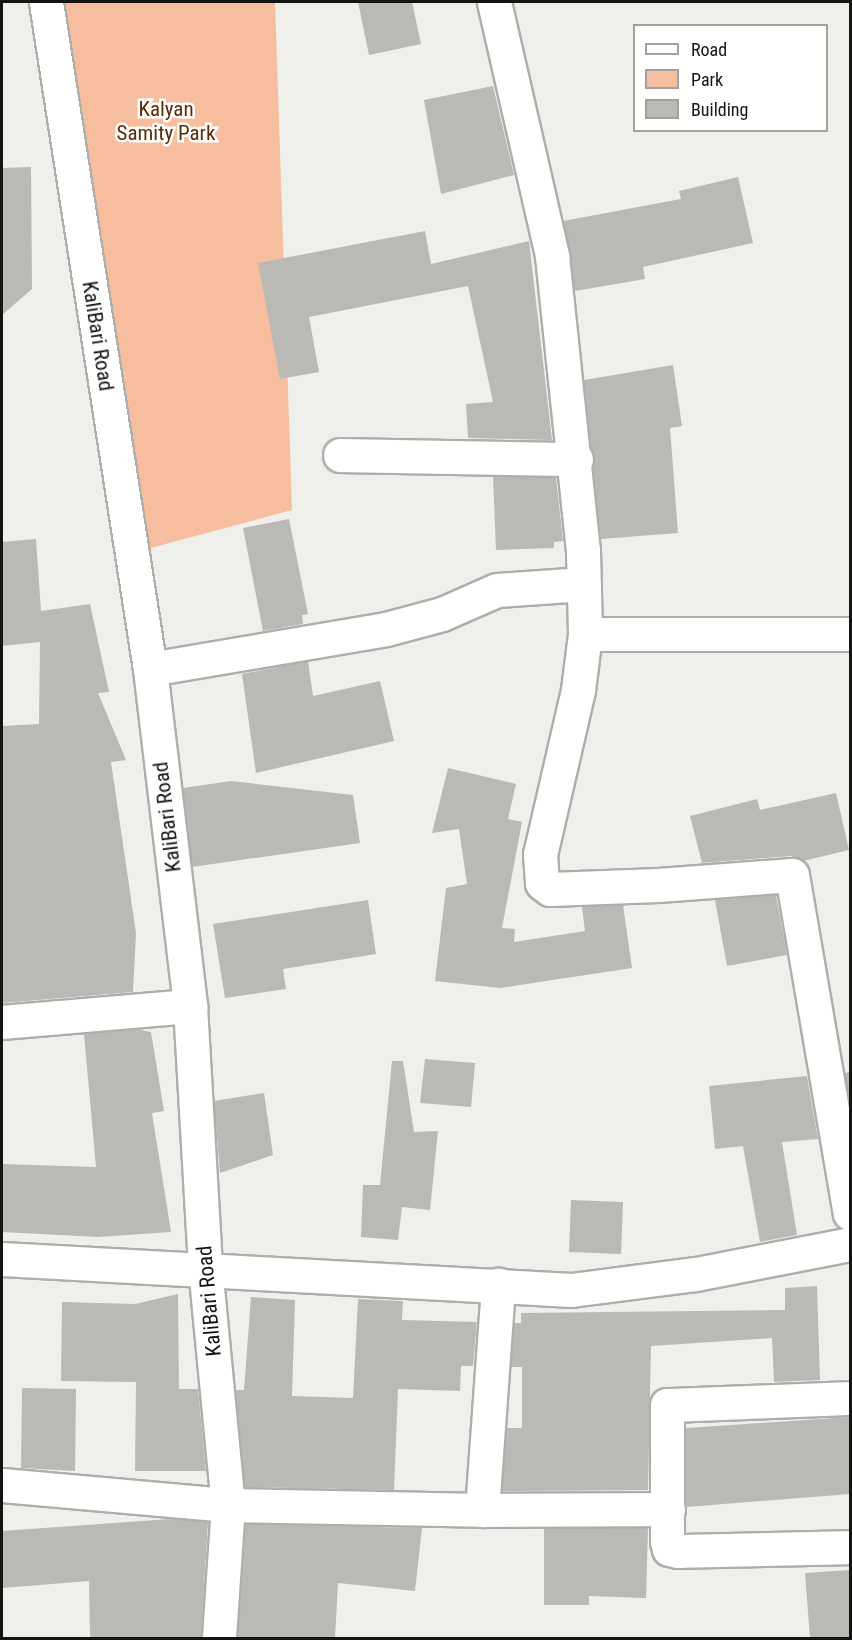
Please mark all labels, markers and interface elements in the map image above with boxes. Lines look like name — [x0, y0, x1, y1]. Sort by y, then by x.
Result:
legend — [633, 24, 828, 132]
text: Road — [691, 39, 727, 60]
text: Park — [691, 69, 723, 90]
park label: Kalyan Samity Park — [117, 96, 215, 146]
text: Building — [691, 99, 748, 120]
street label: KaliBari Road — [77, 279, 119, 393]
street label: KaliBari Road — [148, 760, 186, 874]
street label: KaliBari Road — [192, 1245, 226, 1357]

